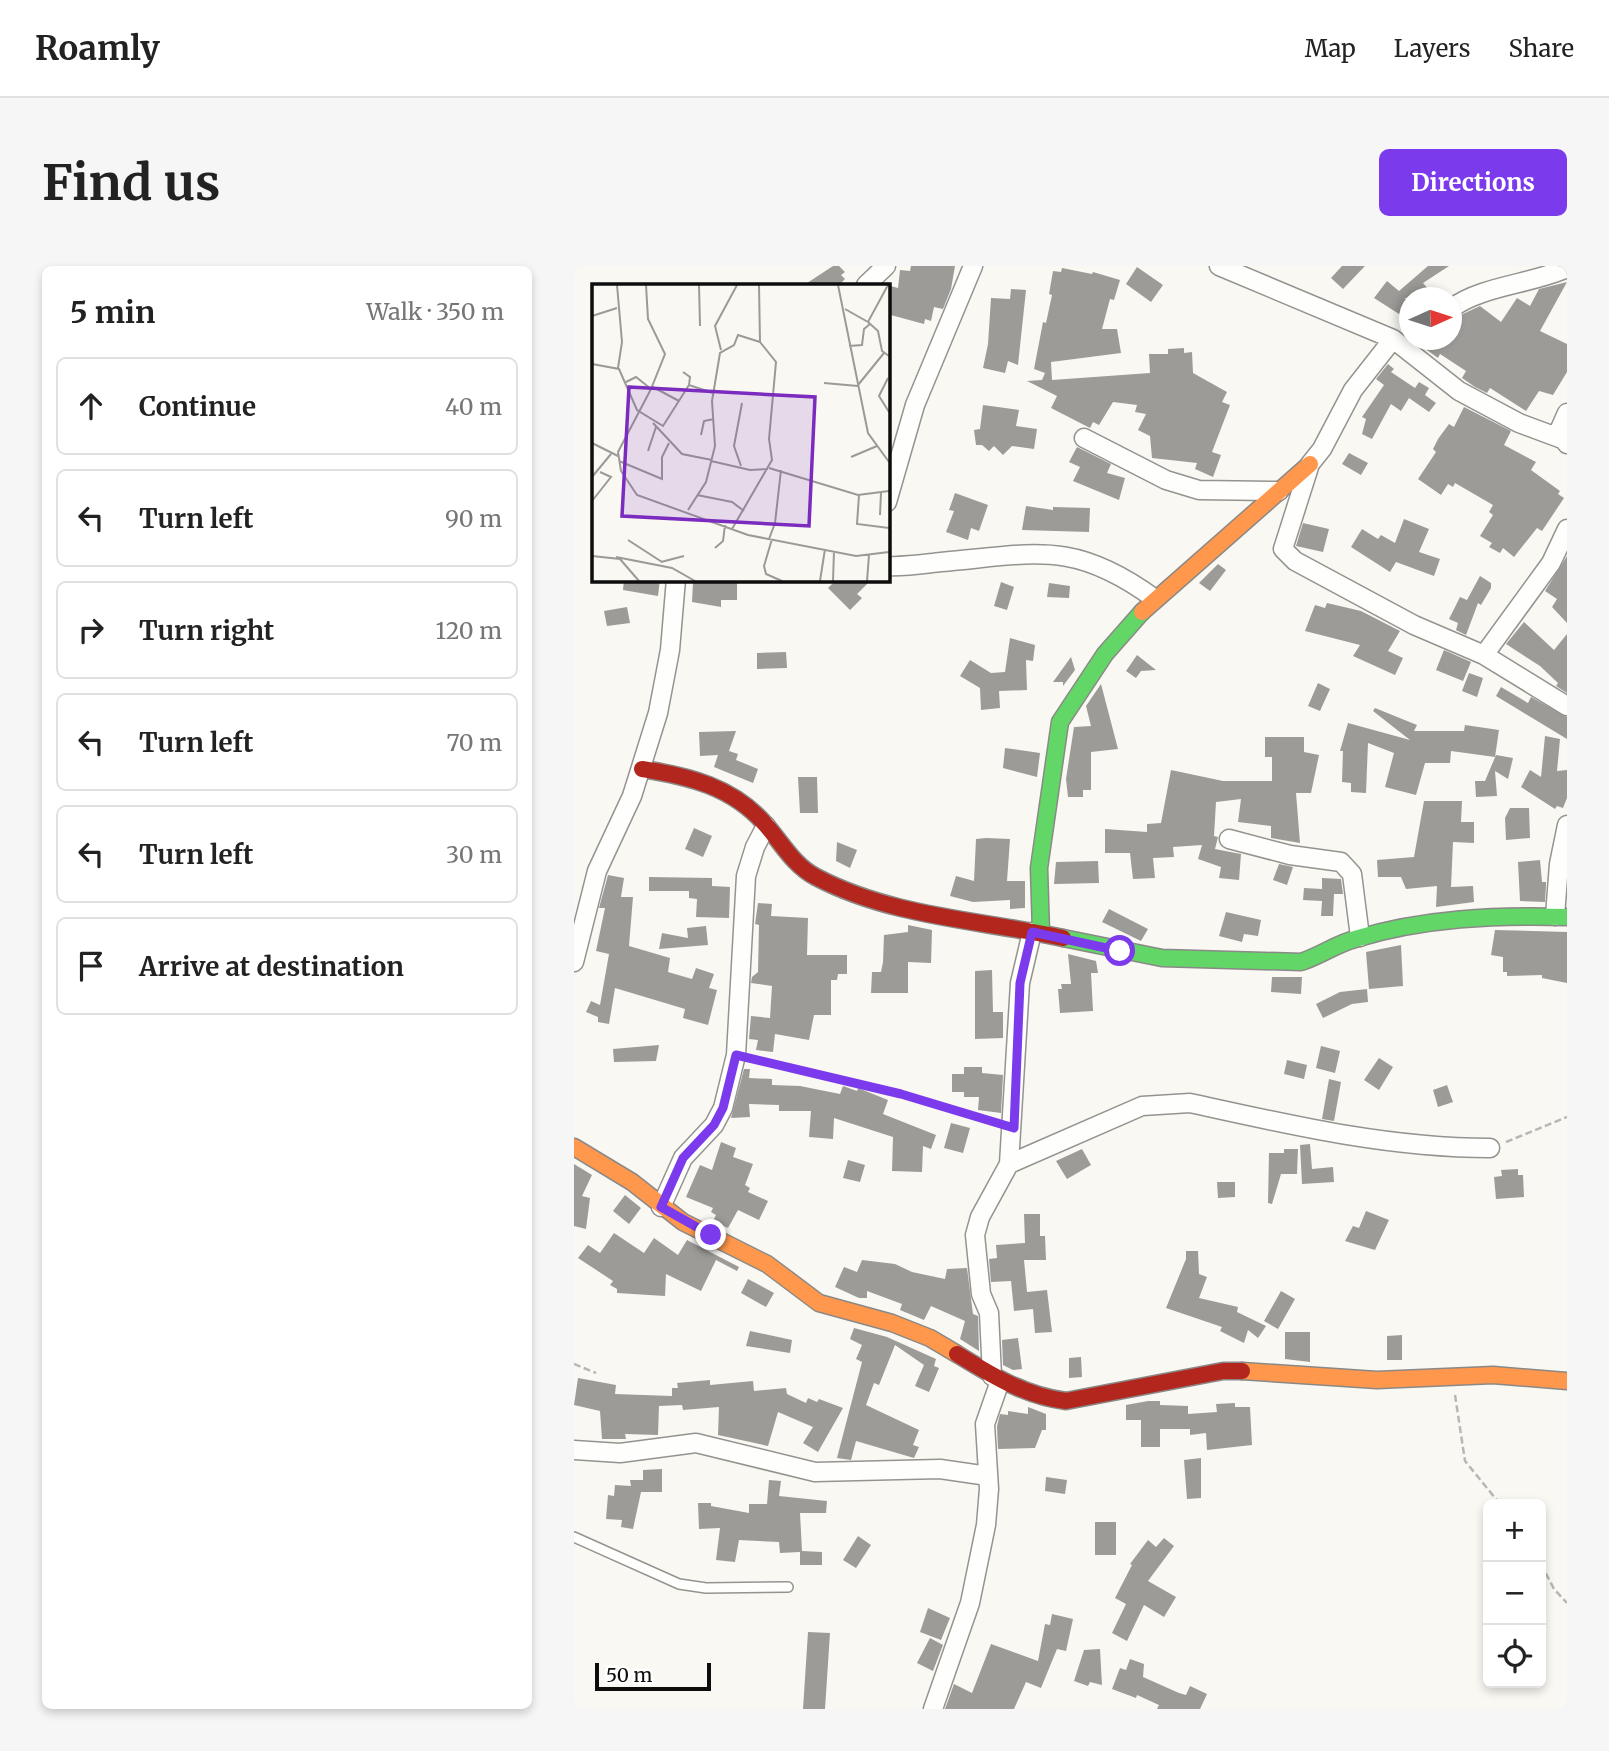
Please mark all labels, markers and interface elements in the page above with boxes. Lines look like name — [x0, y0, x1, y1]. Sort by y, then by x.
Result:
text: Roamly — [35, 28, 160, 69]
text: Map — [1305, 33, 1356, 64]
text: Layers — [1394, 33, 1470, 64]
text: Share — [1508, 33, 1574, 64]
button: Directions — [1379, 149, 1567, 216]
text: Find us — [42, 152, 220, 213]
inset map — [592, 284, 889, 581]
north arrow — [1399, 287, 1462, 350]
text: 5 min — [70, 293, 155, 331]
text: Walk · 350 m — [366, 297, 504, 326]
icon: ahead — [72, 387, 110, 425]
text: Continue — [139, 390, 256, 423]
text: 40 m — [445, 392, 502, 421]
icon: left — [72, 499, 110, 537]
text: Turn left — [139, 502, 253, 535]
text: 90 m — [445, 504, 502, 533]
icon: right — [72, 611, 110, 649]
text: Turn right — [139, 614, 274, 647]
text: 120 m — [436, 616, 502, 645]
icon: left — [72, 723, 110, 761]
text: Turn left — [139, 726, 253, 759]
text: 70 m — [446, 728, 502, 757]
icon: left — [72, 835, 110, 873]
text: Turn left — [139, 838, 253, 871]
text: 30 m — [446, 840, 502, 869]
route start — [1104, 935, 1135, 966]
icon: arrive — [72, 947, 110, 985]
text: Arrive at destination — [139, 950, 404, 983]
route end — [695, 1219, 726, 1250]
map controls — [1483, 1499, 1546, 1688]
button: + — [1483, 1499, 1546, 1562]
button: − — [1483, 1562, 1546, 1625]
button: locate — [1483, 1625, 1546, 1688]
scale bar — [595, 1660, 710, 1692]
text: 50 m — [606, 1663, 652, 1687]

